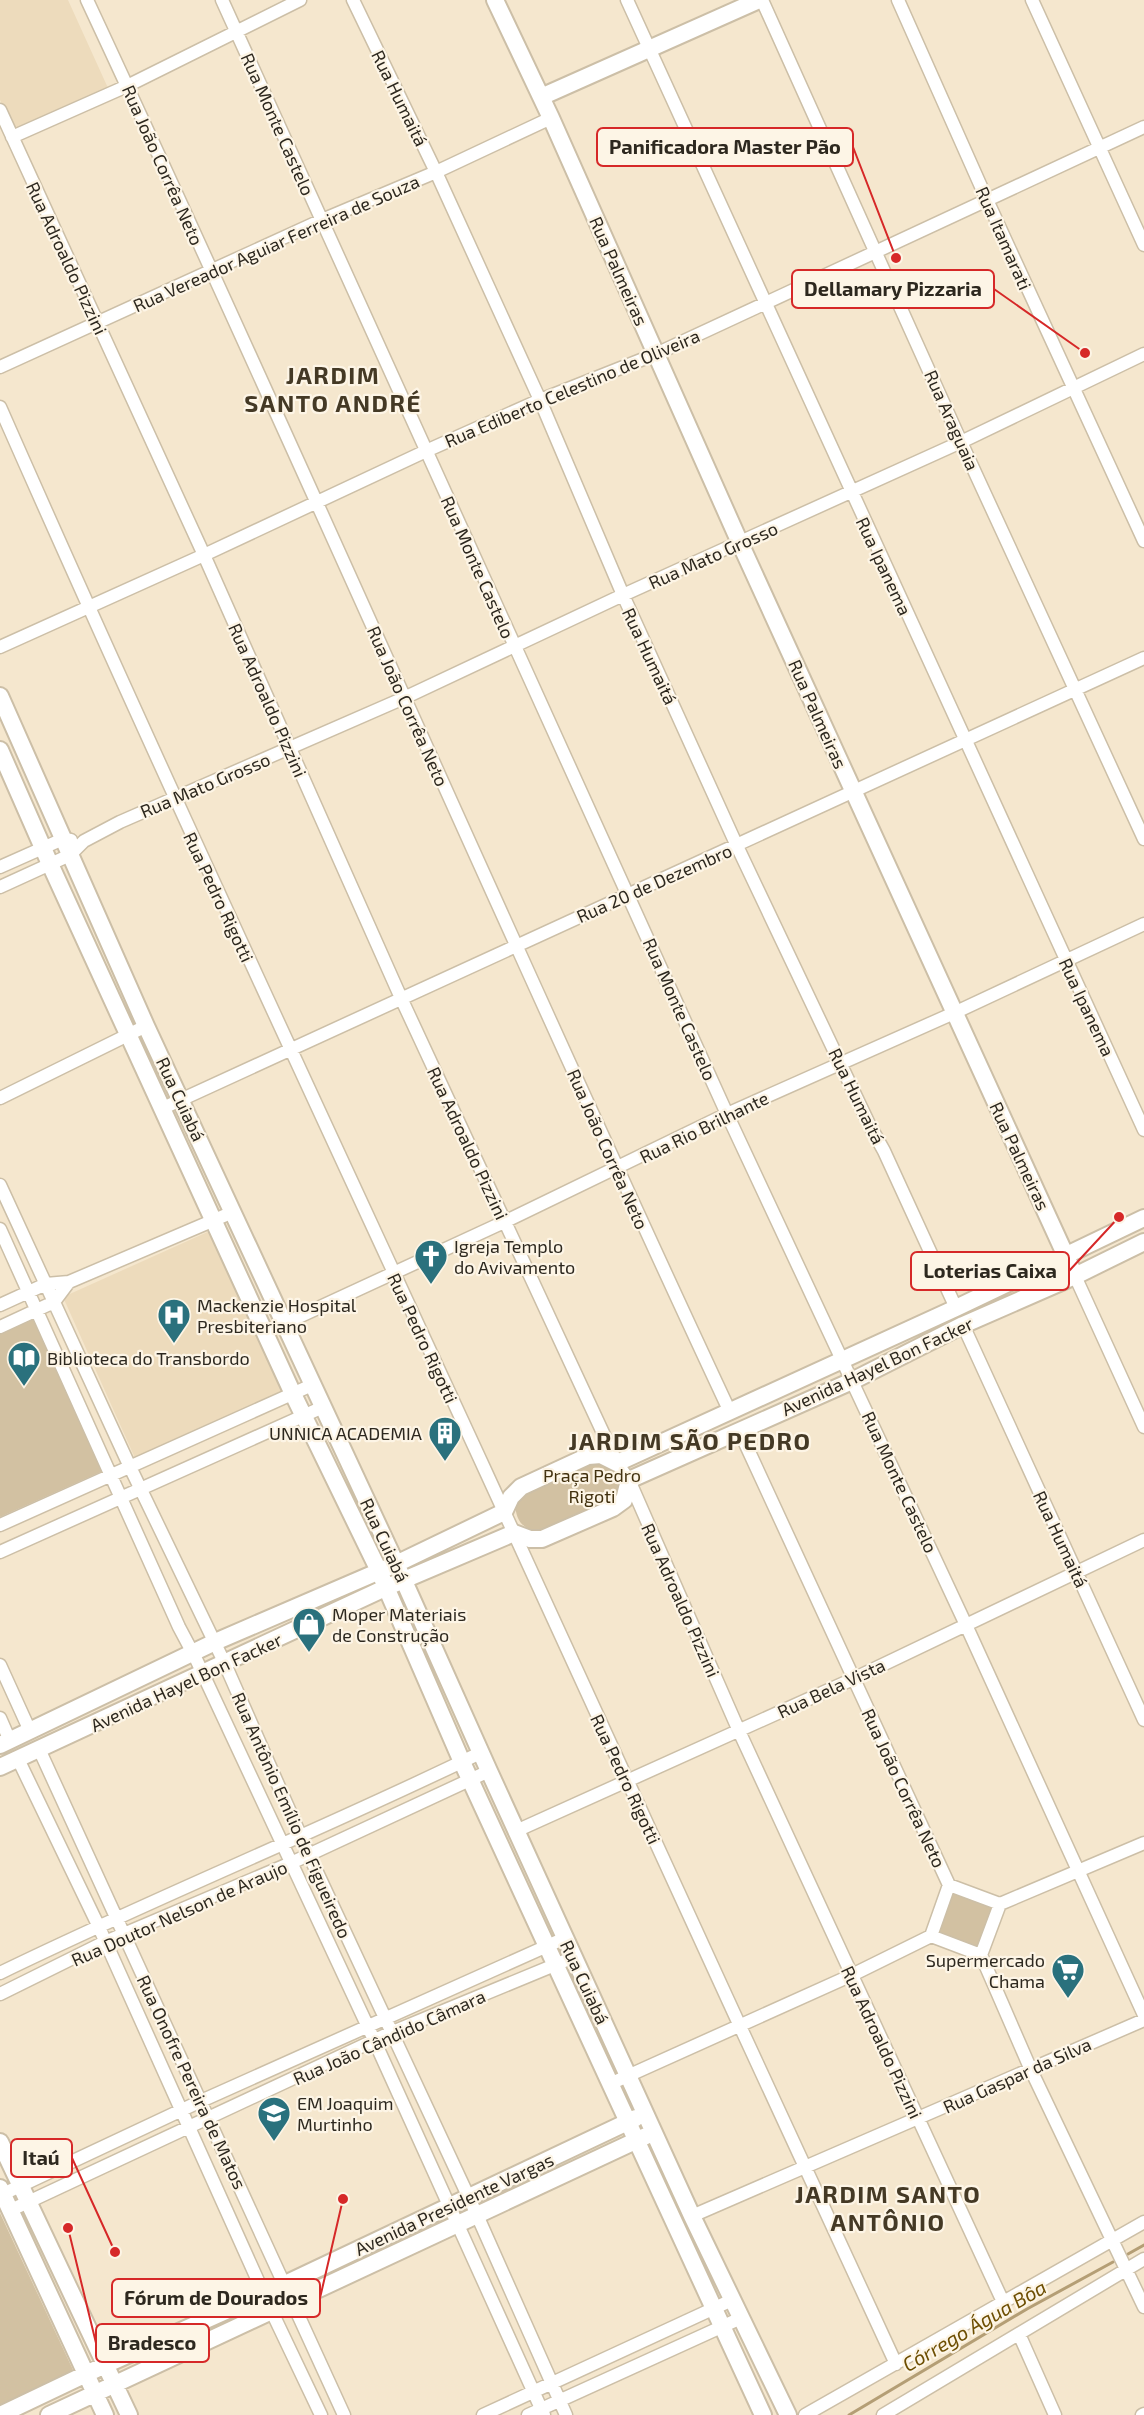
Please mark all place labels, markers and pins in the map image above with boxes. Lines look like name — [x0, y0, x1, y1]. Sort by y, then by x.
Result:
callout: Panificadora Master Pão — [597, 128, 853, 166]
callout: Dellamary Pizzaria — [792, 270, 994, 308]
place label: Igreja Templo do Avivamento — [454, 1235, 575, 1278]
church icon: Igreja Templo do Avivamento — [413, 1238, 449, 1285]
callout: Loterias Caixa — [911, 1252, 1069, 1290]
place label: Mackenzie Hospital Presbiteriano — [197, 1294, 357, 1337]
hospital icon: Mackenzie Hospital Presbiteriano — [156, 1297, 192, 1344]
library icon: Biblioteca do Transbordo — [6, 1340, 42, 1387]
place label: Biblioteca do Transbordo — [47, 1347, 250, 1369]
building icon: UNNICA ACADEMIA — [427, 1415, 463, 1462]
place label: UNNICA ACADEMIA — [269, 1422, 423, 1444]
place label: Moper Materiais de Construção — [332, 1603, 466, 1647]
shop icon: Moper Materiais de Construção — [291, 1606, 327, 1653]
place label: Supermercado Chama — [926, 1949, 1045, 1992]
supermarket icon: Supermercado Chama — [1050, 1952, 1086, 1999]
place label: EM Joaquim Murtinho — [297, 2092, 394, 2135]
school or university icon: EM Joaquim Murtinho — [256, 2095, 292, 2142]
callout: Itaú — [11, 2139, 72, 2177]
callout: Fórum de Dourados — [112, 2279, 320, 2317]
callout: Bradesco — [96, 2324, 209, 2362]

